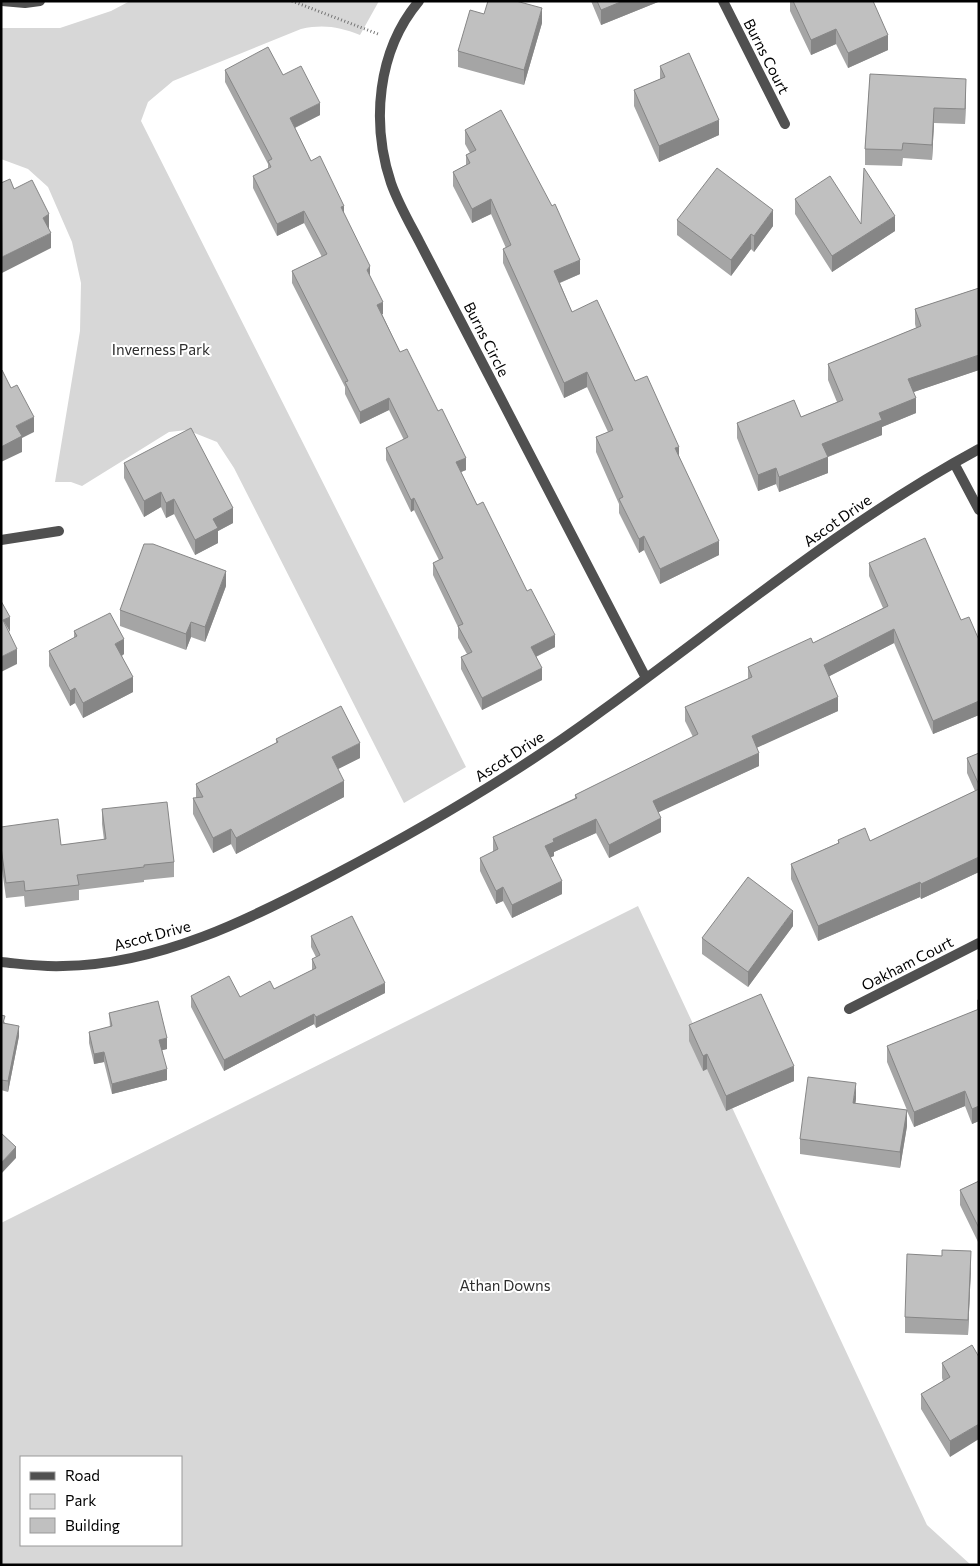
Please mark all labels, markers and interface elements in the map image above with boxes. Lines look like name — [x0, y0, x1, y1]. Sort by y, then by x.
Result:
street label: Burns Court — [740, 15, 794, 97]
street label: Burns Circle — [461, 299, 514, 379]
park label: Inverness Park — [112, 340, 210, 358]
street label: Ascot Drive — [800, 490, 874, 550]
street label: Ascot Drive — [471, 727, 547, 785]
street label: Ascot Drive — [112, 916, 192, 954]
street label: Oakham Court — [858, 932, 956, 994]
park label: Athan Downs — [460, 1276, 551, 1294]
legend — [20, 1456, 182, 1546]
text: Road — [65, 1466, 100, 1484]
text: Park — [65, 1491, 96, 1509]
text: Building — [65, 1516, 120, 1534]

